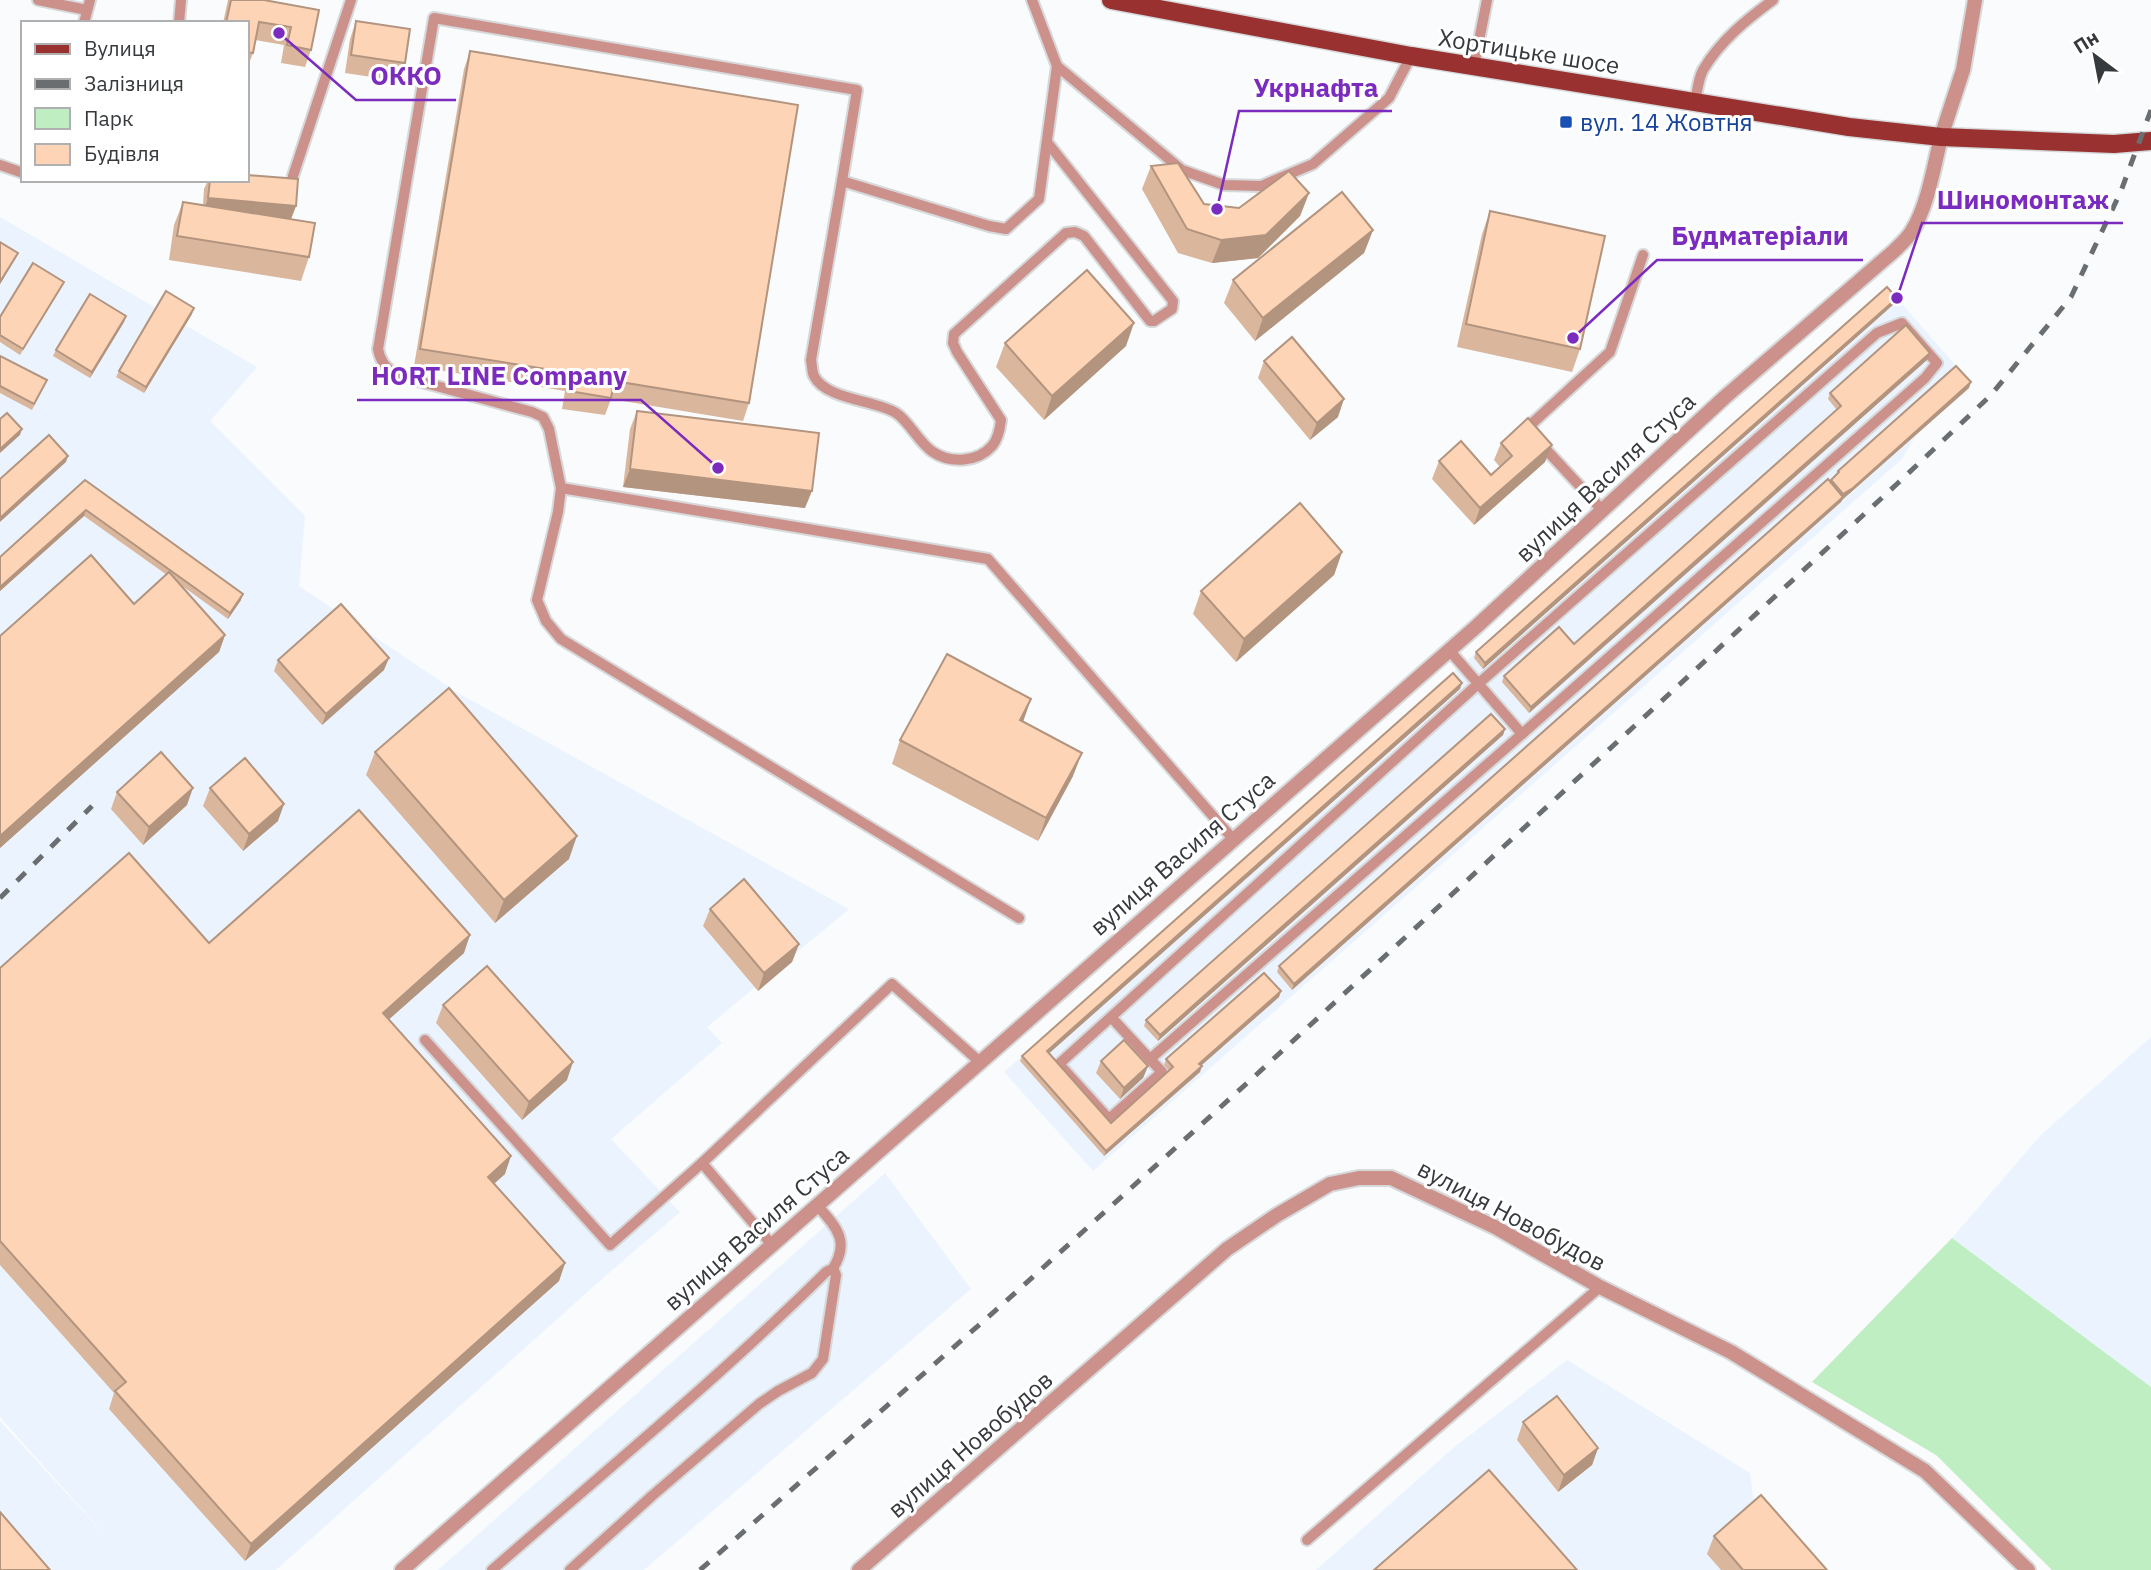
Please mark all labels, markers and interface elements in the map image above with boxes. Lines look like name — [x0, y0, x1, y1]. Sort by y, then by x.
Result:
legend — [21, 21, 248, 182]
street label: Хортицьке шосе — [1436, 21, 1622, 81]
north arrow — [2060, 21, 2130, 91]
text: Пн — [2069, 25, 2103, 58]
text: Вулиця — [84, 34, 156, 62]
callout: ОККО — [356, 53, 456, 100]
text: ОККО — [370, 58, 442, 92]
callout: Укрнафта — [1239, 64, 1392, 111]
text: Залізниця — [84, 69, 184, 97]
text: Укрнафта — [1253, 70, 1379, 104]
text: Парк — [84, 104, 134, 132]
place label: вул. 14 Жовтня — [1580, 106, 1753, 138]
marker: вул. 14 Жовтня — [1558, 114, 1574, 130]
text: Будівля — [84, 139, 160, 167]
callout: Шиномонтаж — [1922, 176, 2123, 223]
text: Шиномонтаж — [1937, 182, 2109, 216]
callout: Будматеріали — [1657, 213, 1863, 260]
text: Будматеріали — [1671, 218, 1849, 252]
callout: HORT LINE Company — [357, 353, 641, 400]
text: HORT LINE Company — [371, 358, 627, 392]
street label: вулиця Василя Стуса — [1508, 385, 1702, 569]
street label: вулиця Василя Стуса — [1083, 764, 1281, 942]
street label: вулиця Василя Стуса — [657, 1139, 855, 1317]
street label: вулиця Новобудов — [1412, 1152, 1612, 1278]
street label: вулиця Новобудов — [881, 1363, 1059, 1525]

